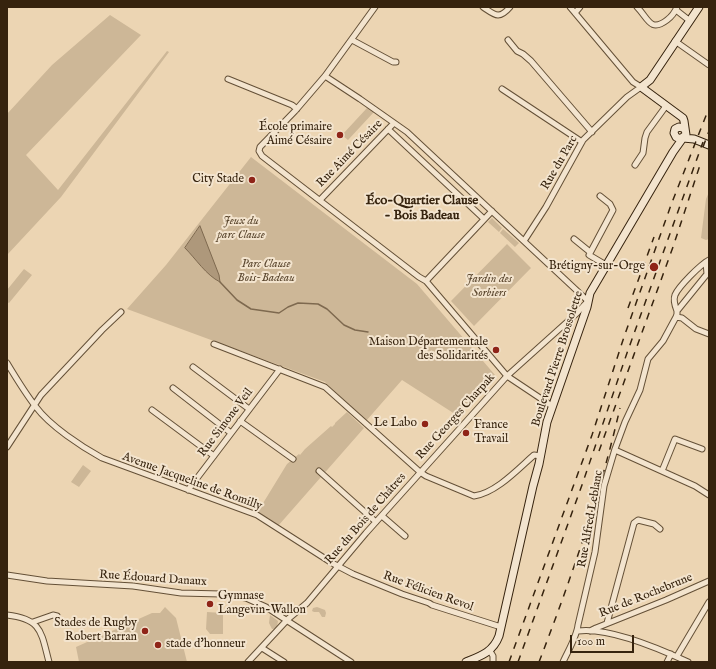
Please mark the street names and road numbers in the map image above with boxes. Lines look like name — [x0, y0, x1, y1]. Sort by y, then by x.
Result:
street label: Rue Aimé Césaire — [314, 117, 386, 191]
street label: Rue du Parc — [539, 133, 581, 193]
street label: Boulevard Pierre Brossolette — [529, 289, 587, 429]
street label: Rue Georges Charpak — [414, 371, 498, 463]
street label: Rue Simone Veil — [196, 386, 256, 460]
street label: Avenue Jacqueline de Romilly — [120, 450, 264, 514]
street label: Rue Alfred Leblanc — [575, 469, 607, 569]
street label: Rue du Bois de Châtres — [323, 471, 409, 567]
street label: Rue Édouard Danaux — [99, 568, 207, 590]
street label: Rue Félicien Revol — [381, 569, 475, 615]
street label: Rue de Rochebrune — [597, 571, 695, 621]

